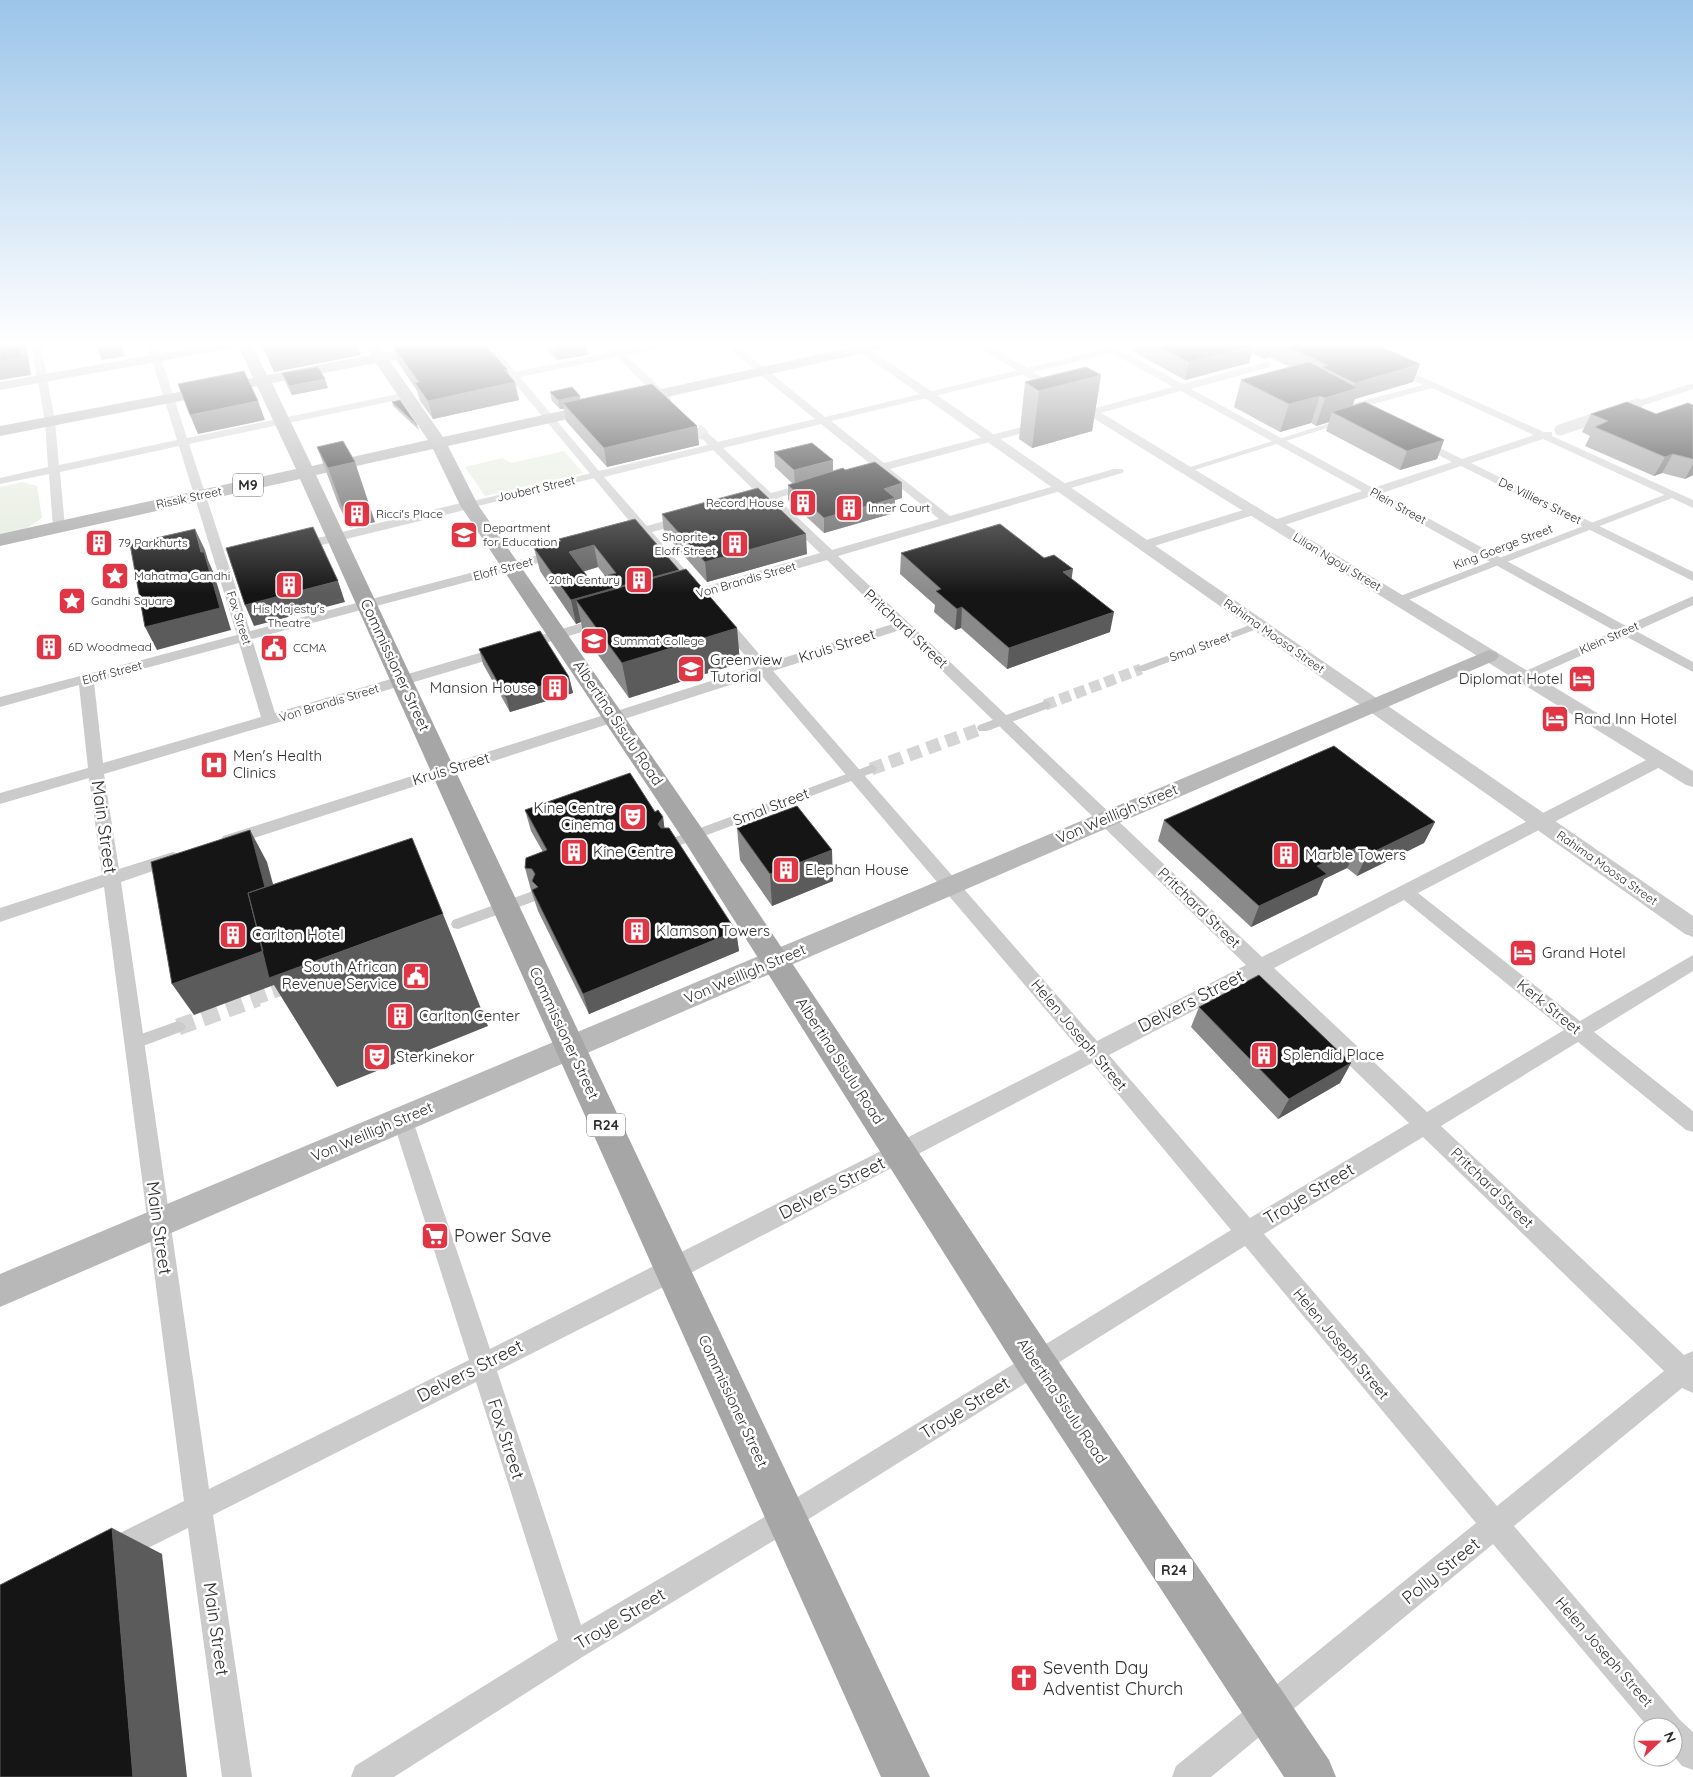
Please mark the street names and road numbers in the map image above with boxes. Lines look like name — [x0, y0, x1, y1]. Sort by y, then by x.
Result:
street label: Joubert Street — [495, 472, 576, 505]
road number: M9 — [233, 474, 263, 496]
street label: De Villiers Street — [1496, 474, 1584, 527]
street label: Rissik Street — [155, 483, 223, 512]
street label: Plein Street — [1367, 484, 1429, 527]
street label: King Goerge Street — [1451, 521, 1555, 572]
street label: Lilian Ngoyi Street — [1290, 529, 1384, 594]
street label: Eloff Street — [471, 553, 534, 584]
street label: Von Brandis Street — [694, 558, 798, 601]
street label: Pritchard Street — [860, 585, 952, 672]
street label: Fox Street — [224, 589, 255, 647]
street label: Rahima Moosa Street — [1221, 595, 1328, 676]
street label: Commissioner Street — [356, 596, 434, 734]
street label: Klein Street — [1577, 618, 1641, 657]
street label: Kruis Street — [796, 624, 878, 667]
street label: Smal Street — [1167, 629, 1232, 664]
street label: Albertina Sisulu Road — [569, 656, 667, 789]
street label: Eloff Street — [80, 657, 143, 688]
street label: Von Brandis Street — [277, 680, 380, 725]
street label: Kruis Street — [410, 748, 492, 789]
street label: Main Street — [87, 779, 122, 875]
street label: Von Weilligh Street — [1053, 779, 1181, 848]
street label: Smal Street — [730, 783, 811, 830]
street label: Rahima Moosa Street — [1554, 827, 1661, 908]
street label: Pritchard Street — [1154, 863, 1245, 952]
street label: Von Weilligh Street — [681, 939, 809, 1008]
street label: Commissioner Street — [525, 964, 603, 1102]
street label: Delvers Street — [1134, 964, 1248, 1037]
street label: Helen Joseph Street — [1027, 975, 1132, 1094]
street label: Kerk Street — [1513, 975, 1585, 1038]
street label: Albertina Sisulu Road — [792, 994, 888, 1128]
street label: Von Weilligh Street — [308, 1097, 436, 1166]
road number: R24 — [587, 1114, 625, 1136]
street label: Pritchard Street — [1447, 1143, 1538, 1232]
street label: Delvers Street — [775, 1151, 889, 1224]
street label: Troye Street — [1259, 1158, 1358, 1230]
street label: Main Street — [142, 1180, 177, 1276]
street label: Helen Joseph Street — [1289, 1284, 1394, 1403]
street label: Commissioner Street — [694, 1332, 772, 1470]
street label: Delvers Street — [413, 1334, 527, 1407]
street label: Albertina Sisulu Road — [1013, 1334, 1111, 1467]
street label: Troye Street — [916, 1371, 1014, 1444]
street label: Fox Street — [483, 1396, 530, 1482]
street label: Polly Street — [1397, 1532, 1484, 1609]
road number: R24 — [1155, 1558, 1193, 1582]
street label: Main Street — [199, 1581, 234, 1677]
street label: Troye Street — [570, 1583, 669, 1655]
street label: Helen Joseph Street — [1551, 1593, 1657, 1711]

